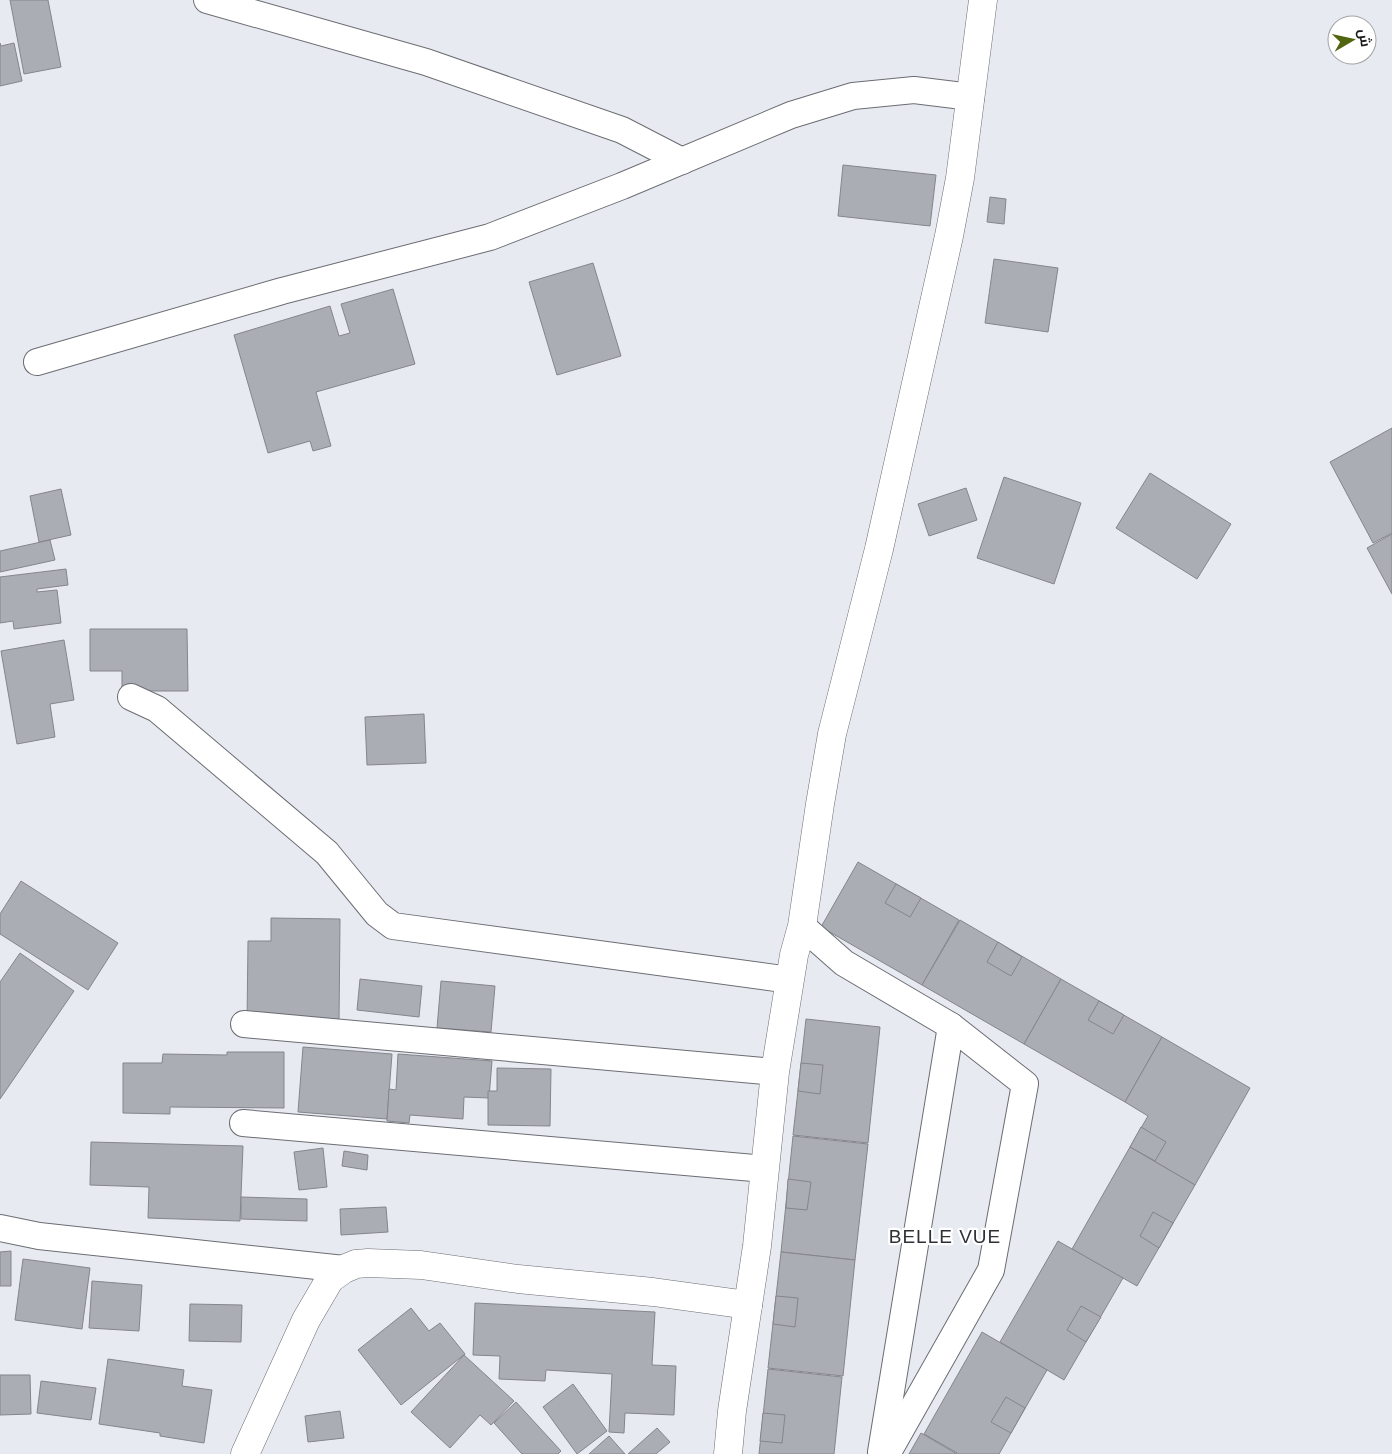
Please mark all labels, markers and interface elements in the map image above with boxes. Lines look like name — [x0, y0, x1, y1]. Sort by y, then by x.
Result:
north arrow — [1327, 15, 1377, 65]
text: ش — [1355, 28, 1374, 48]
district label: BELLE VUE — [889, 1226, 1001, 1247]

